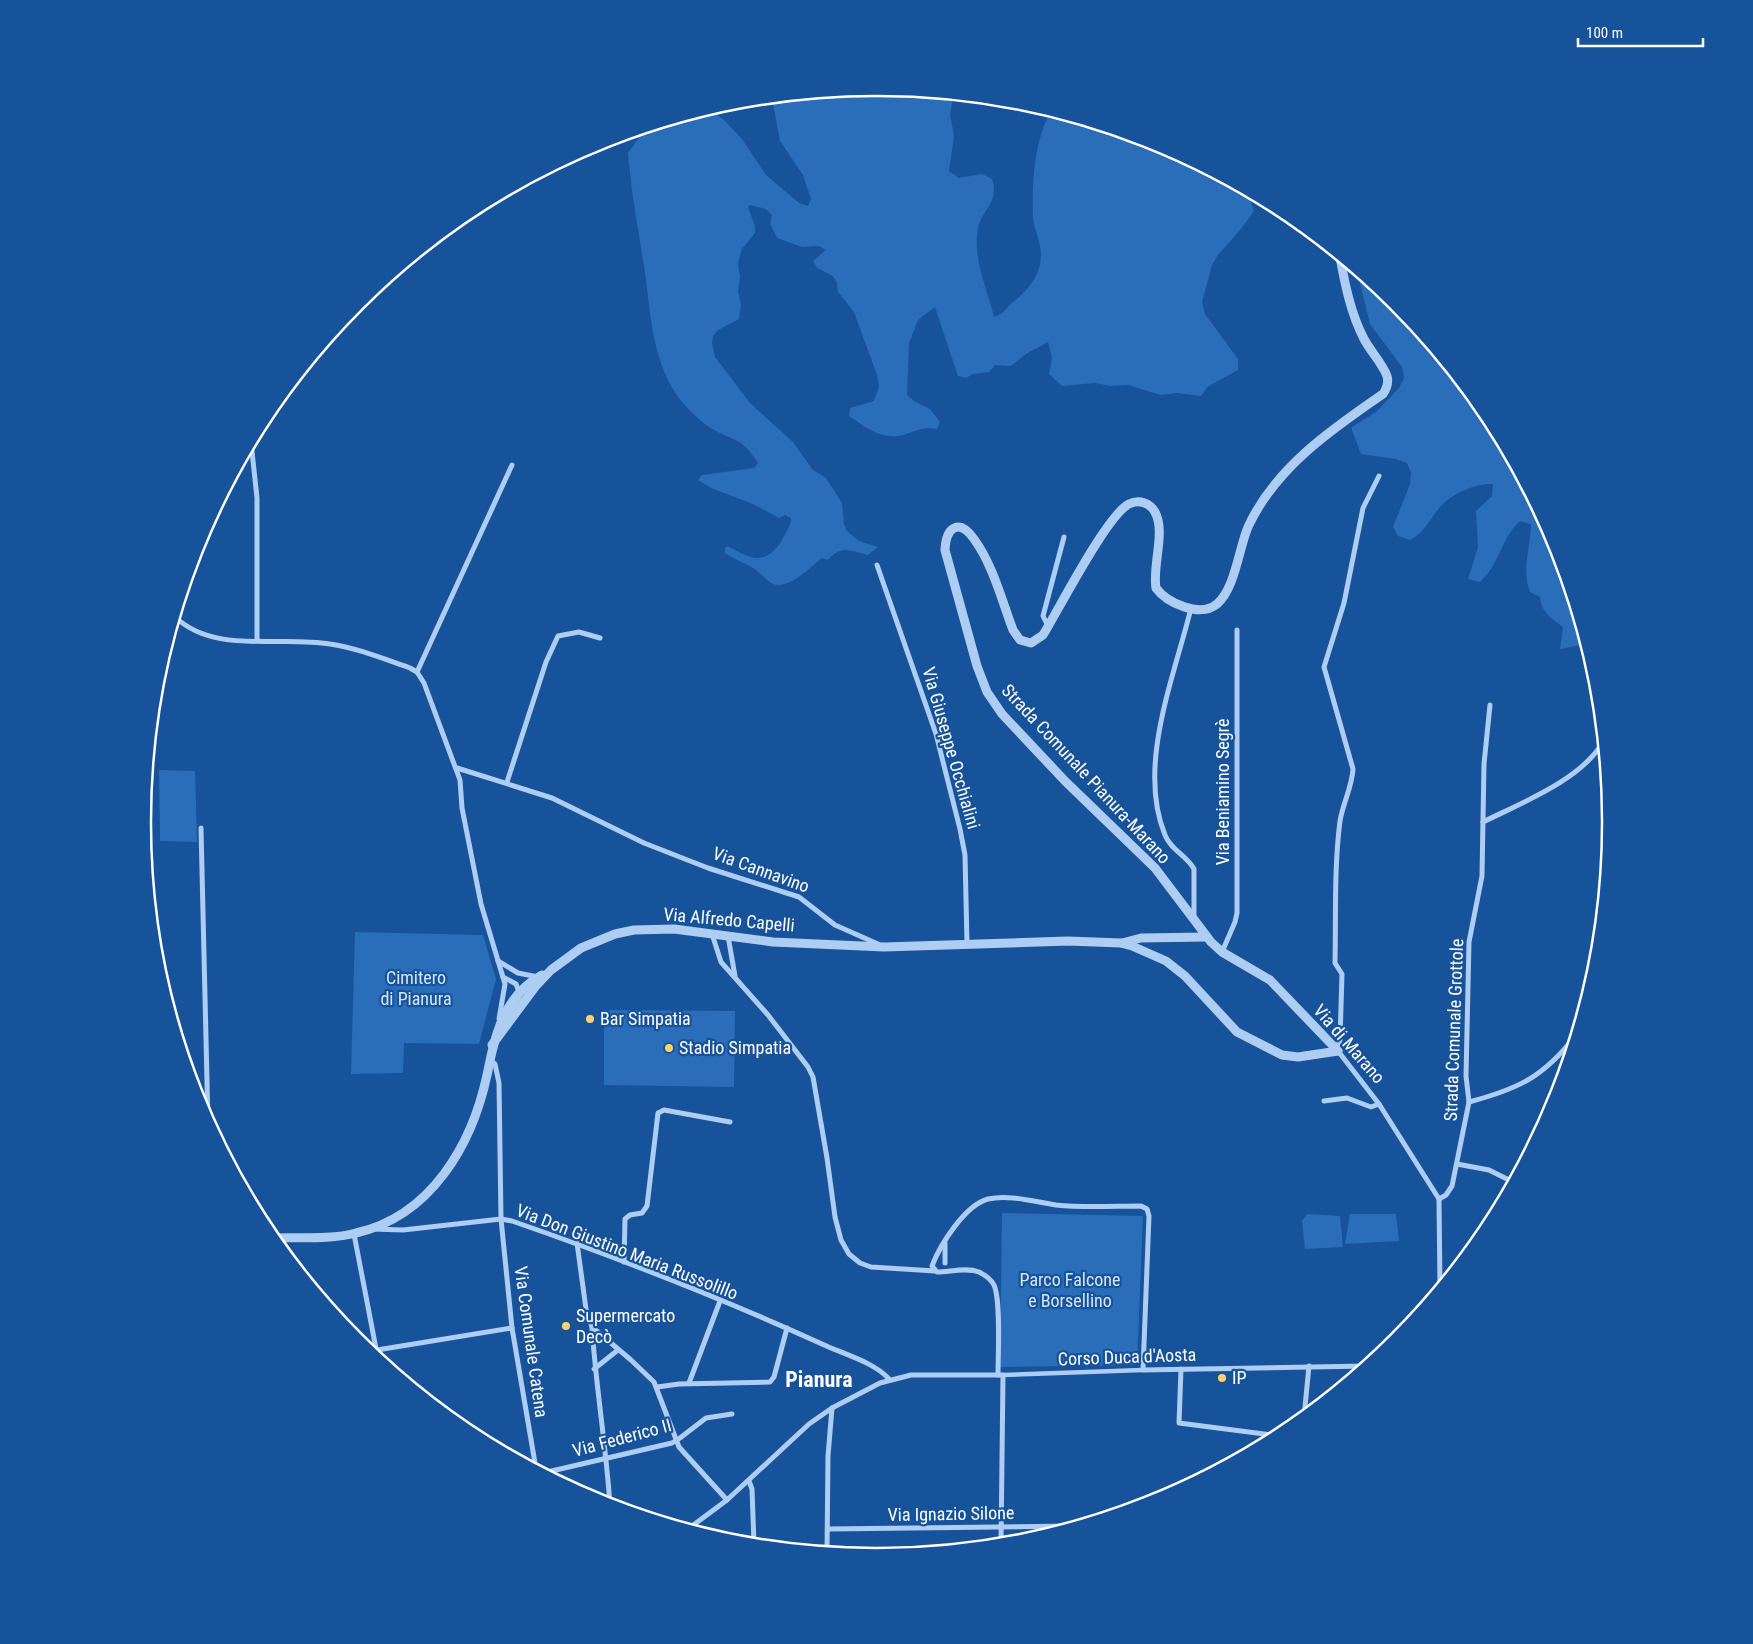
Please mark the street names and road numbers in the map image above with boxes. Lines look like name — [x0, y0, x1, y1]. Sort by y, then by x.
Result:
street label: Via Giuseppe Occhialini — [918, 664, 985, 831]
street label: Strada Comunale Pianura-Marano — [998, 680, 1175, 868]
street label: Via Beniamino Segrè — [1212, 719, 1233, 865]
street label: Via Cannavino — [710, 842, 812, 897]
street label: Via Alfredo Capelli — [663, 903, 795, 936]
street label: Strada Comunale Grottole — [1440, 938, 1467, 1122]
street label: Via di Marano — [1309, 1000, 1389, 1088]
street label: Via Don Giustino Maria Russolillo — [513, 1199, 741, 1304]
street label: Via Comunale Catena — [510, 1265, 553, 1419]
street label: Corso Duca d'Aosta — [1057, 1344, 1197, 1369]
street label: Via Federico II — [570, 1414, 674, 1461]
street label: Via Ignazio Silone — [887, 1502, 1015, 1525]

